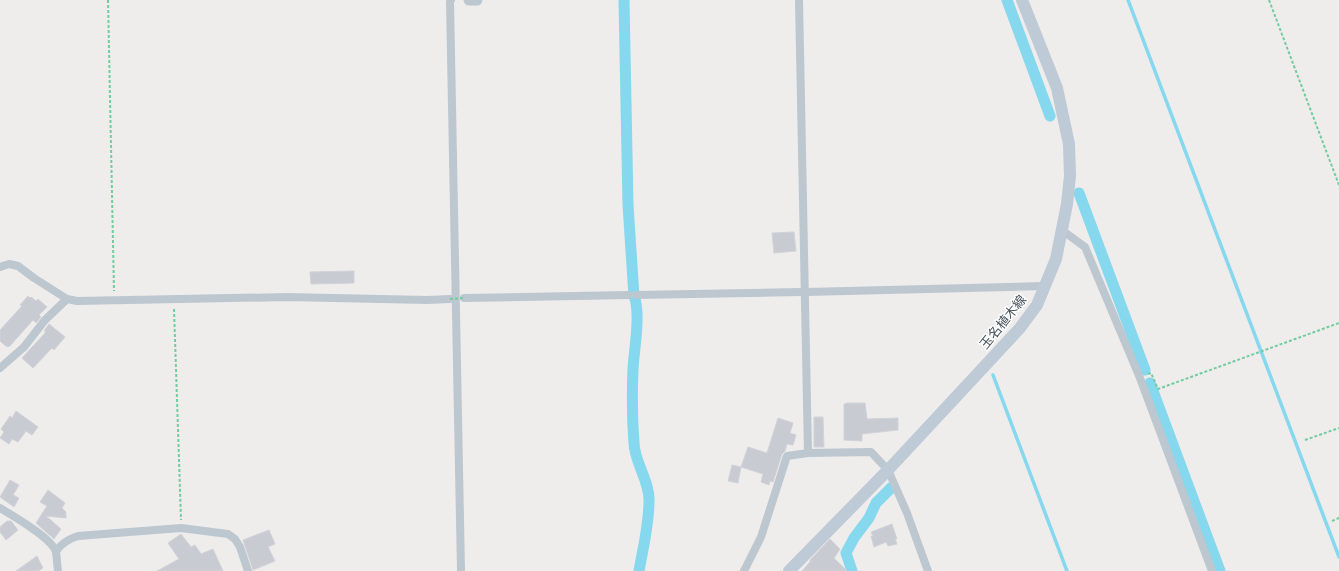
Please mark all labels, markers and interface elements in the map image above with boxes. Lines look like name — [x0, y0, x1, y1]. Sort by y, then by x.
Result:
street label: 玉名植木線 — [977, 292, 1029, 352]

